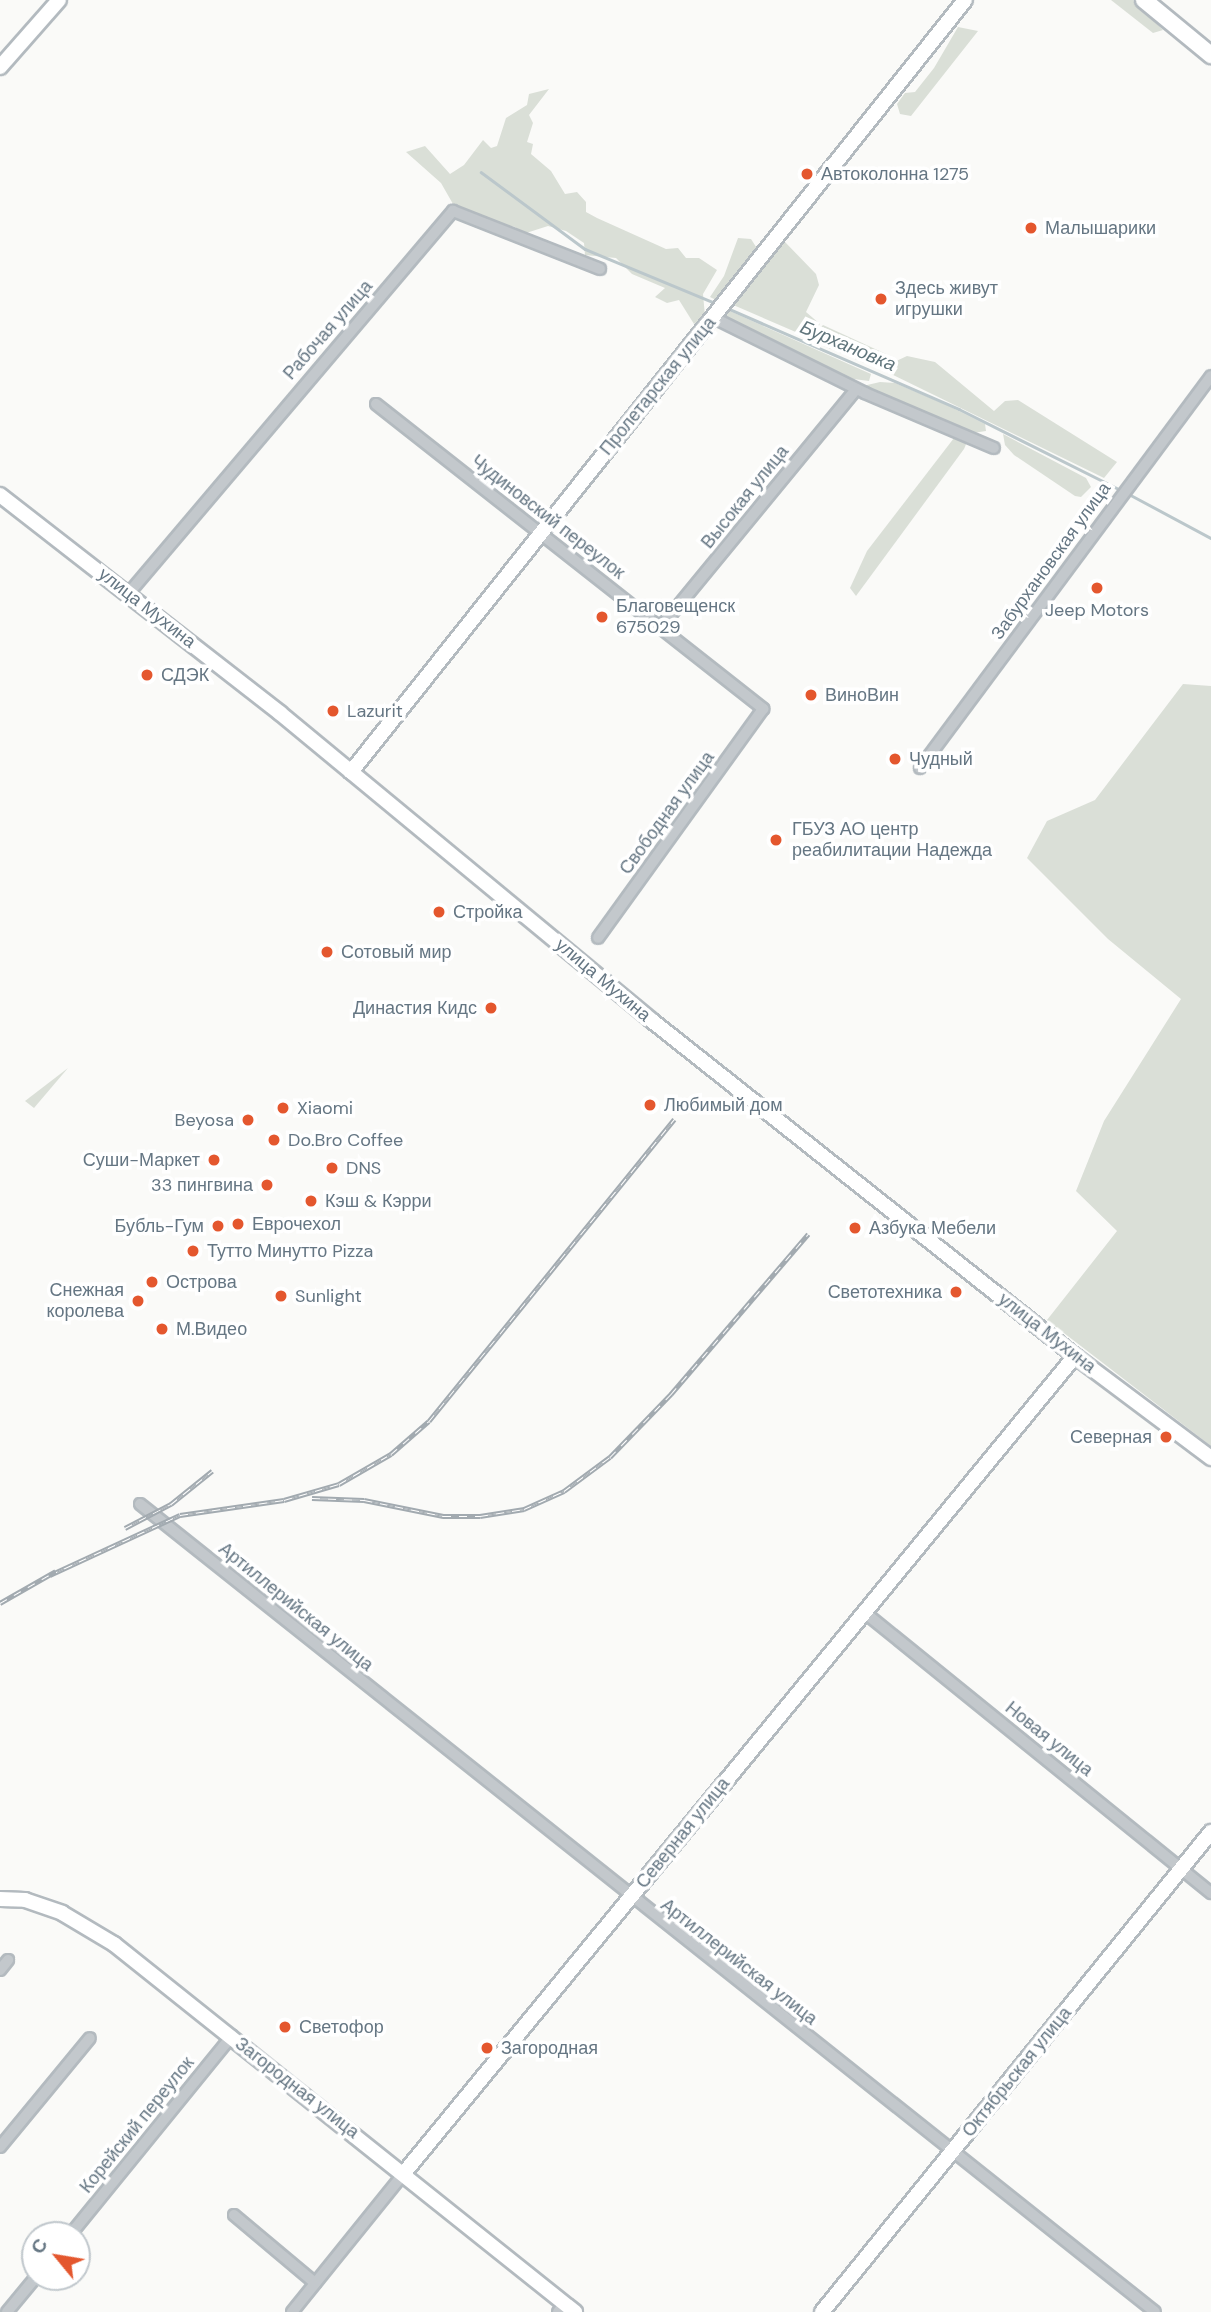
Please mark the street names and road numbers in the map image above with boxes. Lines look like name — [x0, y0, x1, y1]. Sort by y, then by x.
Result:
street label: Рабочая улица — [279, 276, 377, 384]
street label: Пролетарская улица — [596, 312, 720, 460]
street label: Высокая улица — [697, 441, 793, 553]
street label: Чудиновский переулок — [467, 450, 629, 584]
street label: Забурхановская улица — [987, 478, 1115, 644]
street label: улица Мухина — [94, 563, 200, 653]
street label: Свободная улица — [615, 747, 719, 879]
street label: улица Мухина — [551, 934, 655, 1026]
street label: улица Мухина — [994, 1288, 1100, 1378]
street label: Артиллерийская улица — [214, 1538, 378, 1676]
street label: Новая улица — [1001, 1697, 1097, 1781]
street label: Северная улица — [632, 1773, 734, 1893]
street label: Артиллерийская улица — [657, 1894, 821, 2030]
street label: Октябрьская улица — [958, 2003, 1076, 2141]
street label: Загородная улица — [231, 2033, 363, 2143]
street label: Корейский переулок — [75, 2052, 199, 2198]

